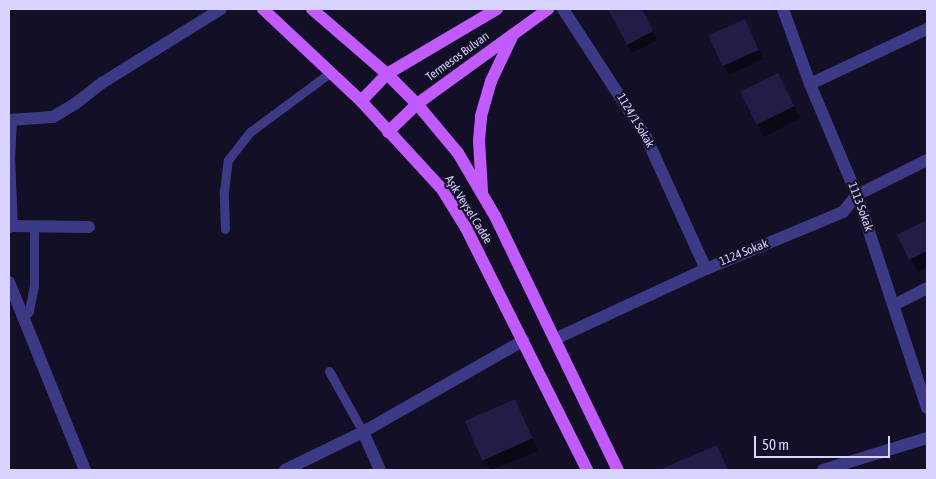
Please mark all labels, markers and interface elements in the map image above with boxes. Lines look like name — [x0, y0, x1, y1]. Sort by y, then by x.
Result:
street label: Termesos Bulvarı — [424, 29, 492, 85]
street label: 1124/1 Sokak — [613, 91, 657, 151]
street label: Aşık Veysel Cadde — [441, 173, 495, 247]
street label: 1113 Sokak — [845, 181, 875, 233]
street label: 1124 Sokak — [718, 237, 770, 269]
scale bar — [756, 426, 892, 458]
text: 50 m — [762, 436, 789, 453]

